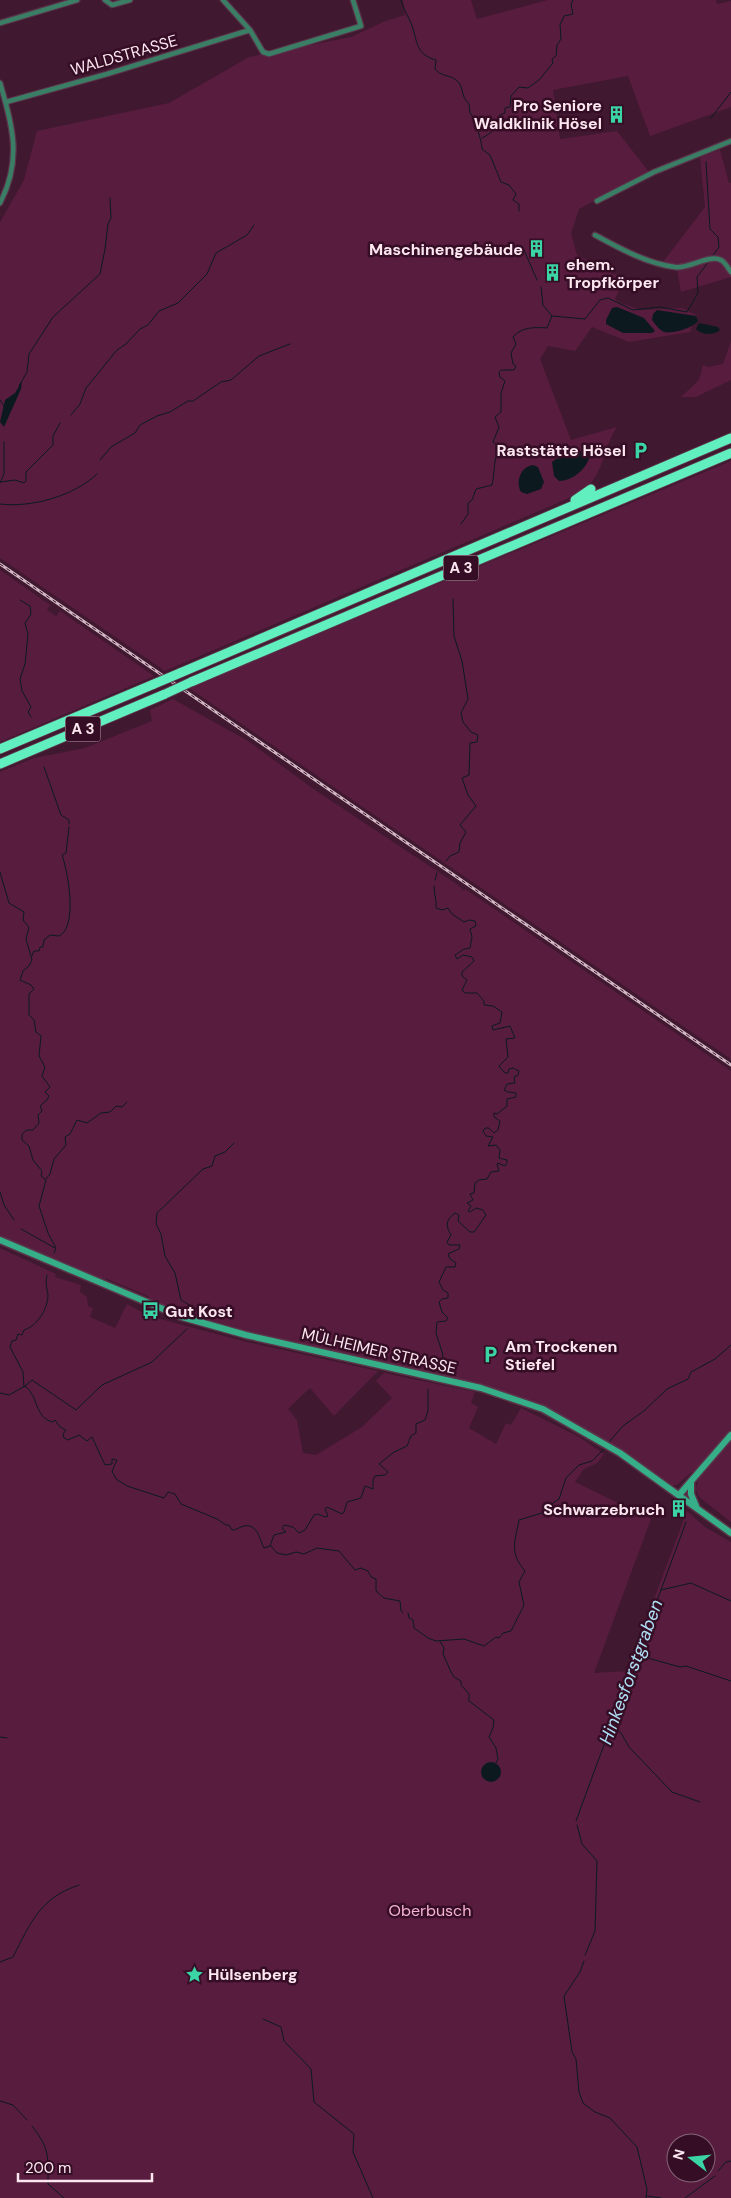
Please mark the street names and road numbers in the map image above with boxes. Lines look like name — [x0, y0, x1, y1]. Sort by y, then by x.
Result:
street label: WALDSTRASSE — [68, 30, 180, 80]
road number: A 3 — [444, 556, 478, 580]
road number: A 3 — [66, 716, 100, 742]
street label: MÜLHEIMER STRASSE — [300, 1323, 458, 1379]

